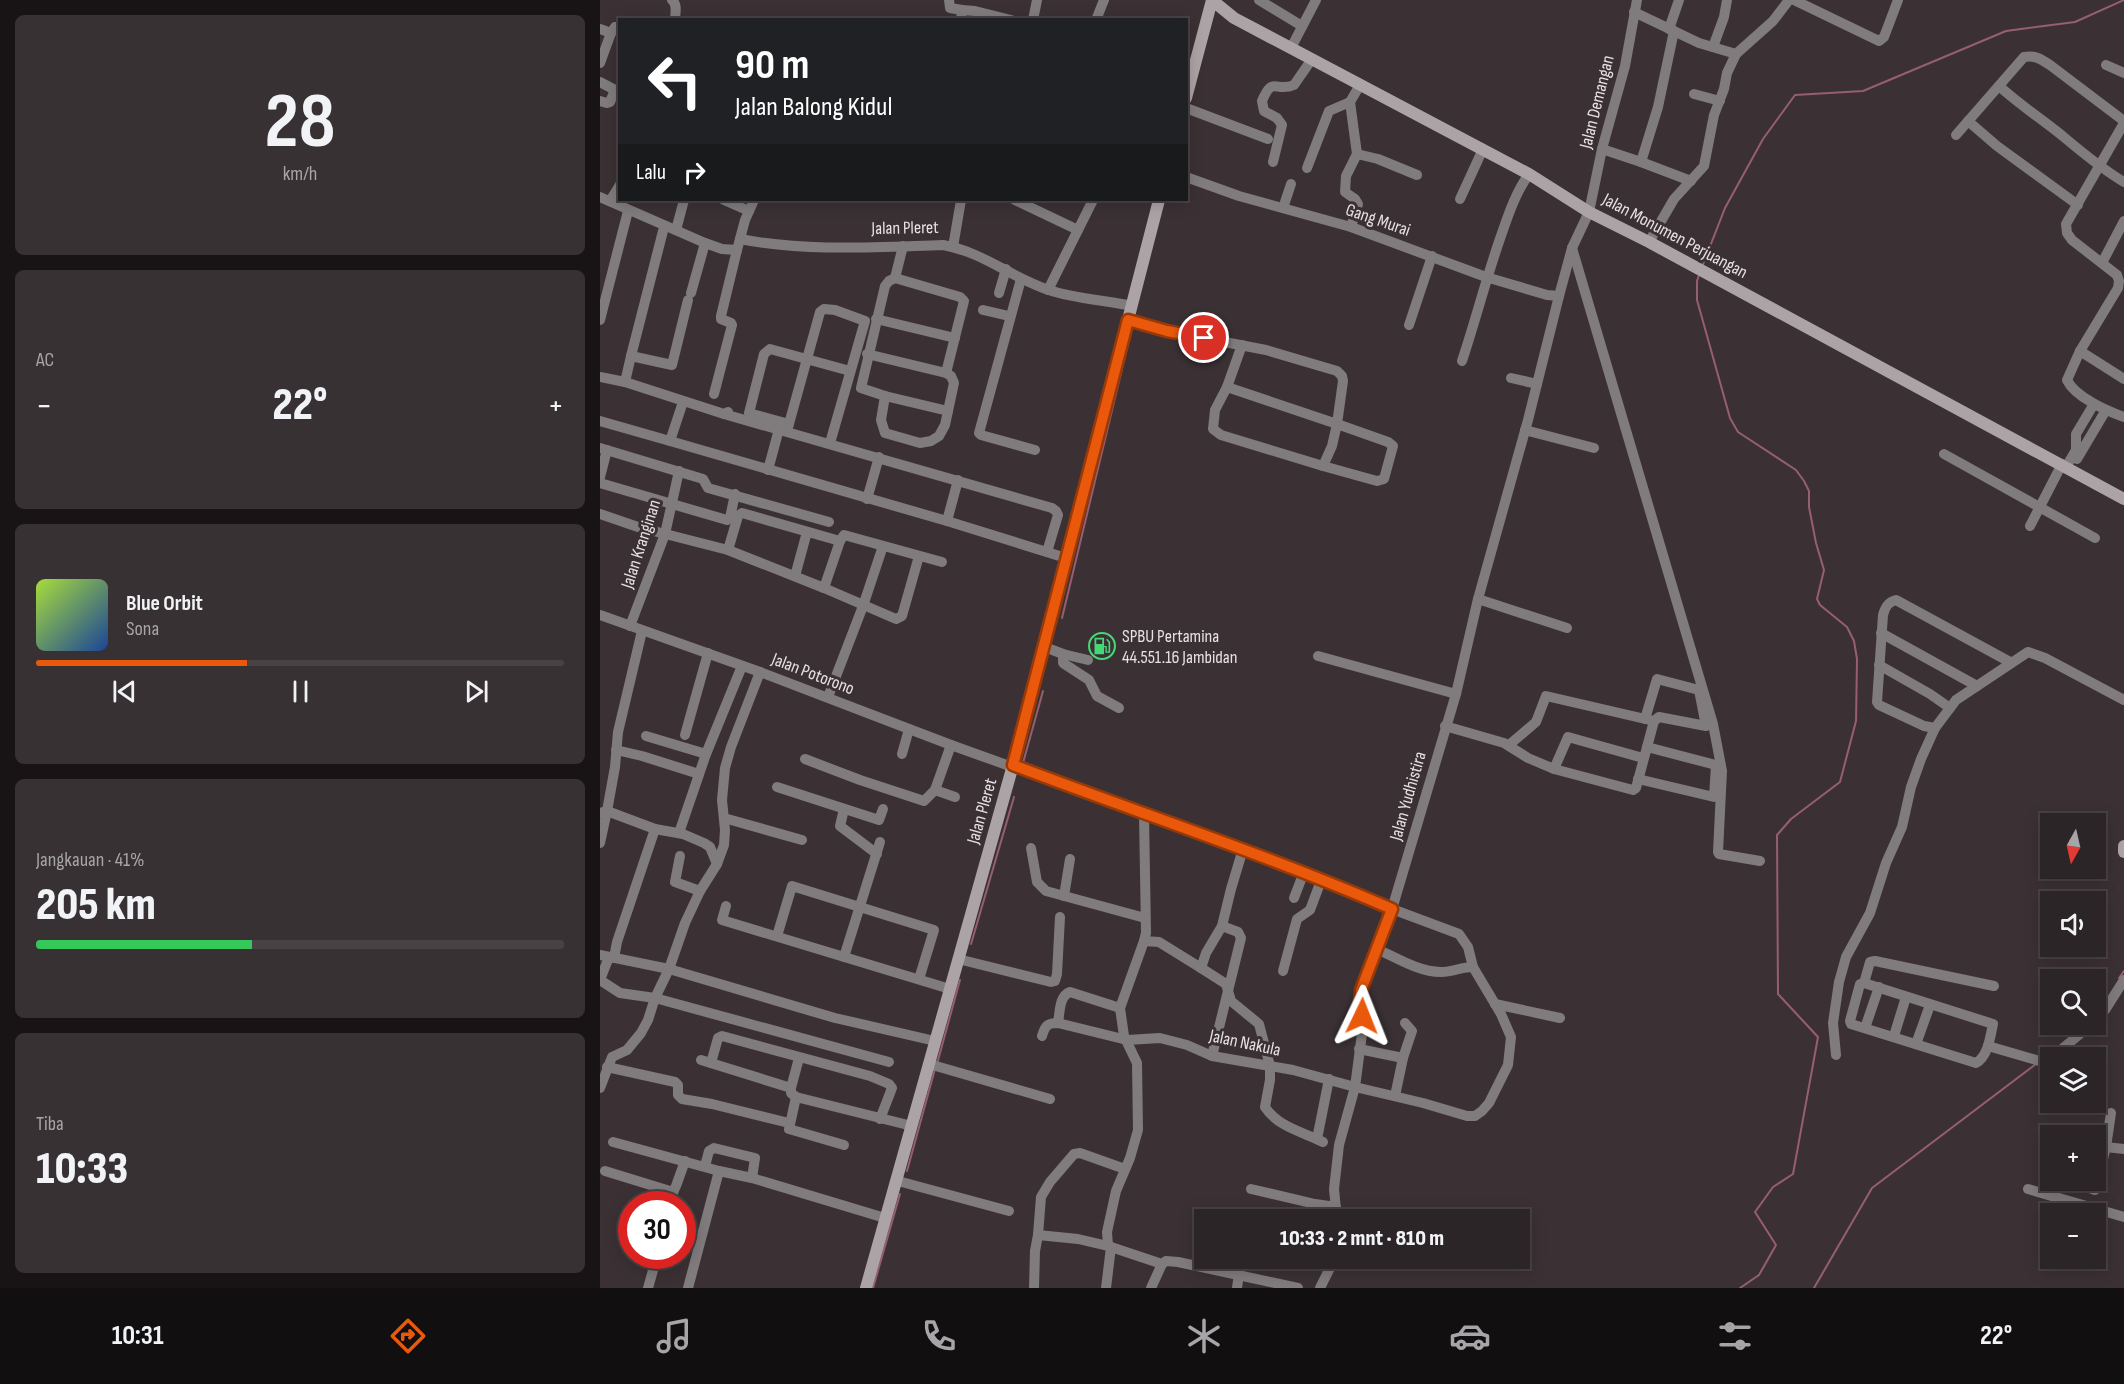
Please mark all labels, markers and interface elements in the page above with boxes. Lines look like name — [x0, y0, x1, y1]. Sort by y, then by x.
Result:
text: 90 m — [735, 40, 809, 91]
icon: left — [636, 42, 714, 120]
street label: Jalan Demangan — [1575, 53, 1619, 152]
text: 28 — [265, 76, 335, 169]
text: Jalan Balong Kidul — [735, 91, 892, 123]
icon: right — [678, 156, 711, 189]
text: Lalu — [636, 159, 666, 186]
text: km/h — [283, 162, 317, 186]
street label: Jalan Monumen Perjuangan — [1598, 188, 1751, 283]
street label: Gang Murai — [1343, 199, 1413, 241]
street label: Jalan Pleret — [870, 217, 939, 239]
pin — [1178, 312, 1229, 363]
icon: arrive — [1187, 321, 1220, 354]
text: AC — [36, 348, 54, 372]
text: 22° — [272, 378, 328, 433]
text: − — [36, 386, 52, 426]
text: + — [548, 386, 564, 426]
street label: Jalan Kranginan — [617, 497, 665, 592]
text: Blue Orbit — [126, 590, 203, 617]
text: Sona — [126, 617, 159, 641]
place label: SPBU Pertamina 44.551.16 Jambidan — [1122, 626, 1237, 668]
fuel station icon: SPBU Pertamina 44.551.16 Jambidan — [1087, 631, 1117, 661]
street label: Jalan Potorono — [768, 648, 857, 699]
icon: previous — [108, 675, 141, 708]
icon: pause — [284, 675, 317, 708]
icon: next — [460, 675, 493, 708]
street label: Jalan Yudhistira — [1385, 749, 1431, 844]
street label: Jalan Pleret — [962, 775, 1001, 847]
north arrow — [2040, 813, 2106, 879]
map controls — [2040, 813, 2106, 1269]
text: Jangkauan · 41% — [36, 848, 145, 872]
text: 205 km — [36, 878, 156, 933]
button: sound — [2040, 891, 2106, 957]
button: search — [2040, 969, 2106, 1035]
position arrow — [1330, 984, 1394, 1048]
street label: Jalan Nakula — [1206, 1025, 1283, 1061]
button: layers — [2040, 1047, 2106, 1113]
text: Tiba — [36, 1112, 64, 1136]
button: + — [2040, 1125, 2106, 1191]
text: 10:33 — [36, 1142, 128, 1197]
speed limit sign: 30 — [618, 1191, 696, 1269]
button: − — [2040, 1203, 2106, 1269]
text: 10:33 · 2 mnt · 810 m — [1280, 1225, 1444, 1252]
icon: directions — [387, 1315, 429, 1357]
icon: music — [653, 1315, 695, 1357]
icon: phone — [918, 1315, 960, 1357]
icon: climate — [1183, 1315, 1225, 1357]
icon: car — [1449, 1315, 1491, 1357]
icon: filters — [1714, 1315, 1756, 1357]
text: 10:31 — [112, 1320, 164, 1352]
text: 22° — [1980, 1320, 2012, 1352]

